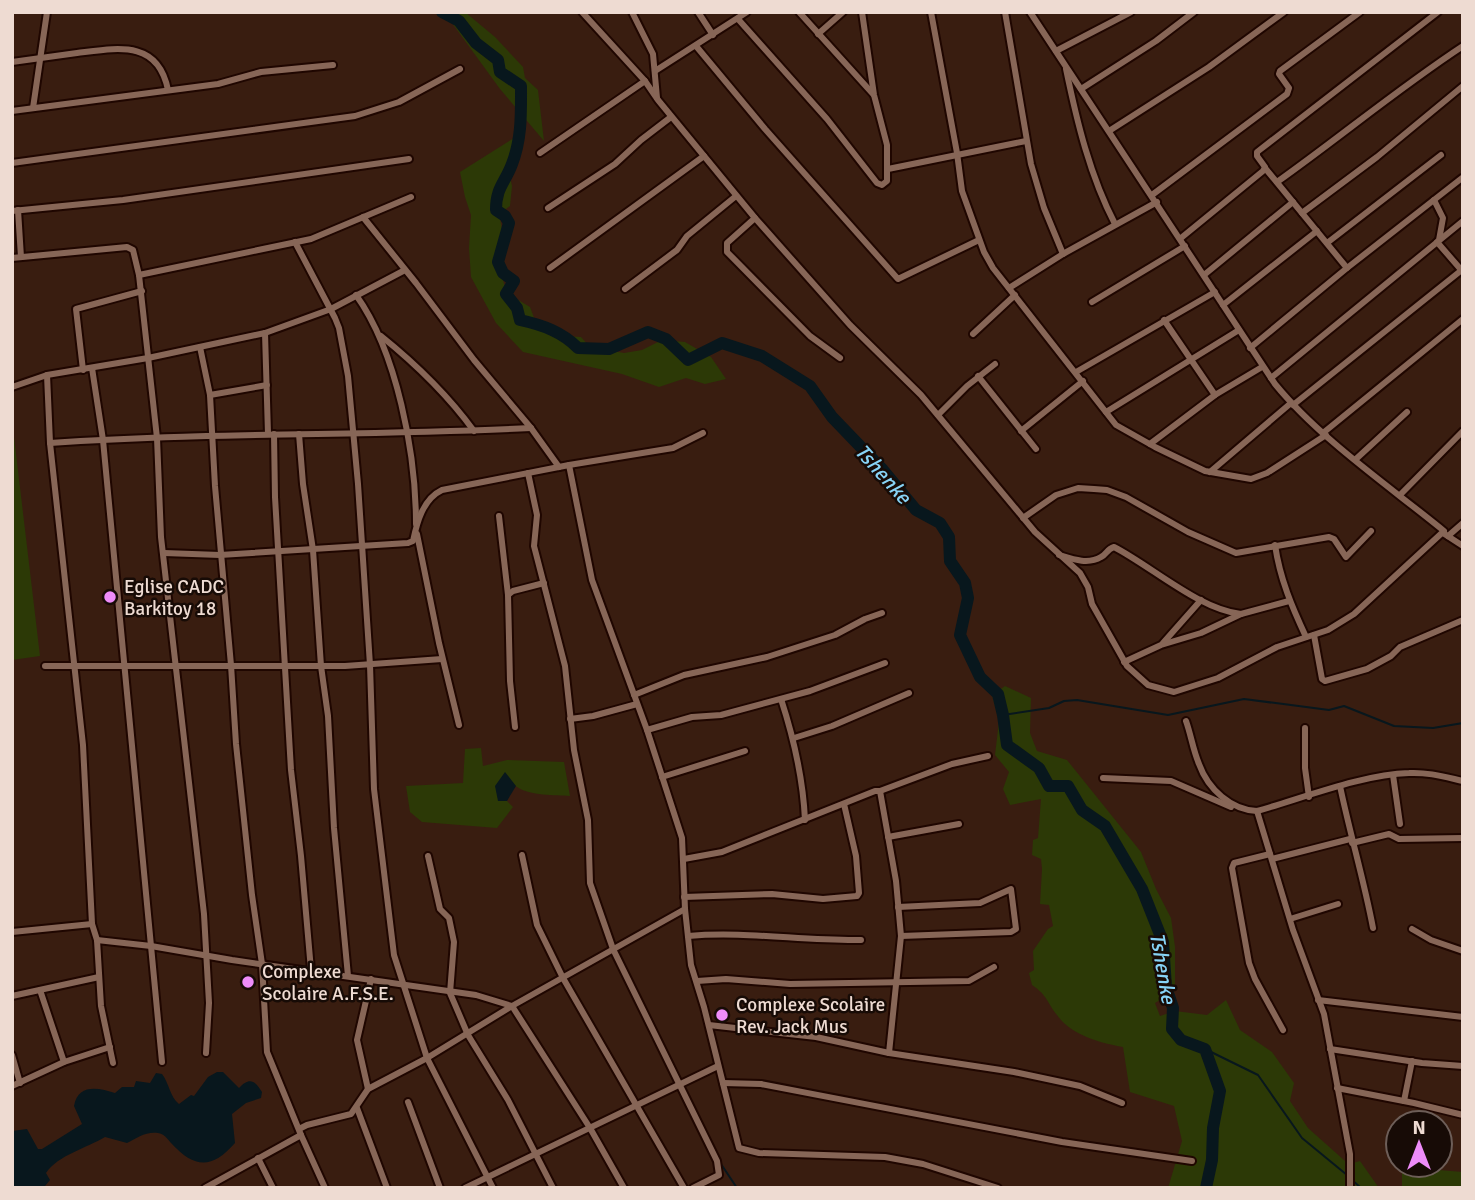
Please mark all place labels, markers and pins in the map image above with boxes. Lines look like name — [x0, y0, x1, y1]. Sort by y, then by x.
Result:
place label: Eglise CADC Barkitoy 18 — [124, 575, 224, 621]
marker: Eglise CADC Barkitoy 18 — [102, 589, 118, 605]
place label: Complexe Scolaire A.F.S.E. — [262, 960, 394, 1006]
marker: Complexe Scolaire A.F.S.E. — [240, 974, 256, 990]
place label: Complexe Scolaire Rev. Jack Mus — [736, 993, 885, 1039]
marker: Complexe Scolaire Rev. Jack Mus — [714, 1007, 730, 1023]

